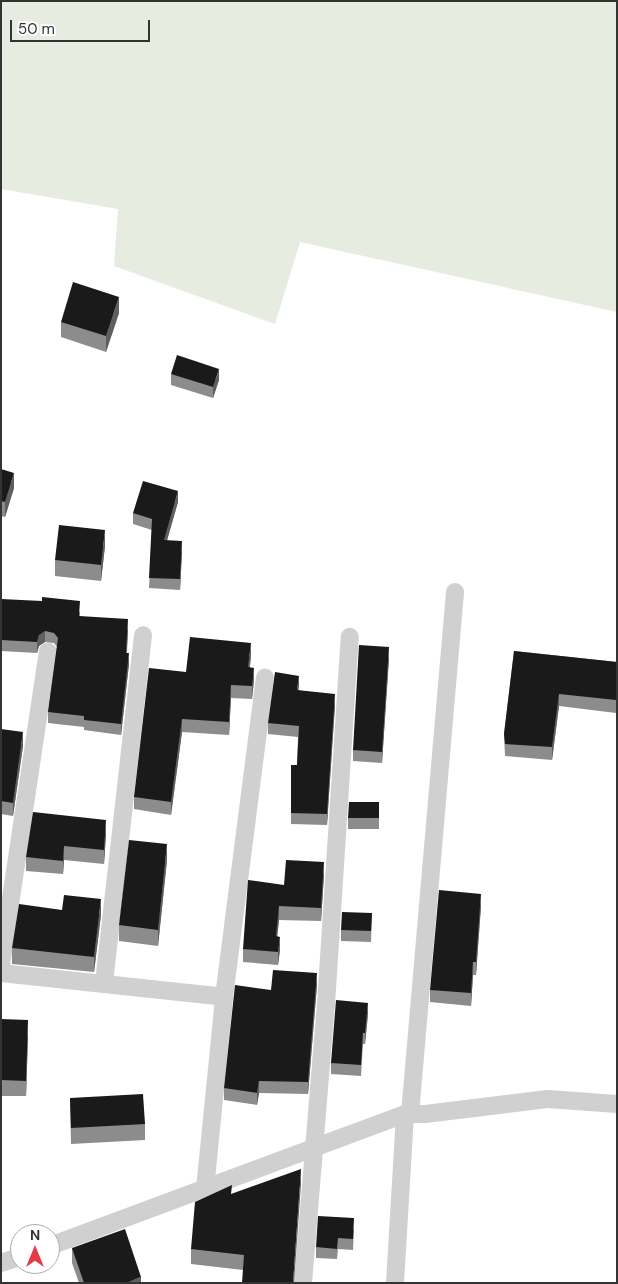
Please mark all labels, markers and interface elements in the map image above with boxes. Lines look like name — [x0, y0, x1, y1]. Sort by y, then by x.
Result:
scale bar — [12, 10, 152, 42]
text: 50 m — [18, 19, 55, 39]
north arrow — [10, 1224, 60, 1274]
text: N — [30, 1226, 40, 1244]

